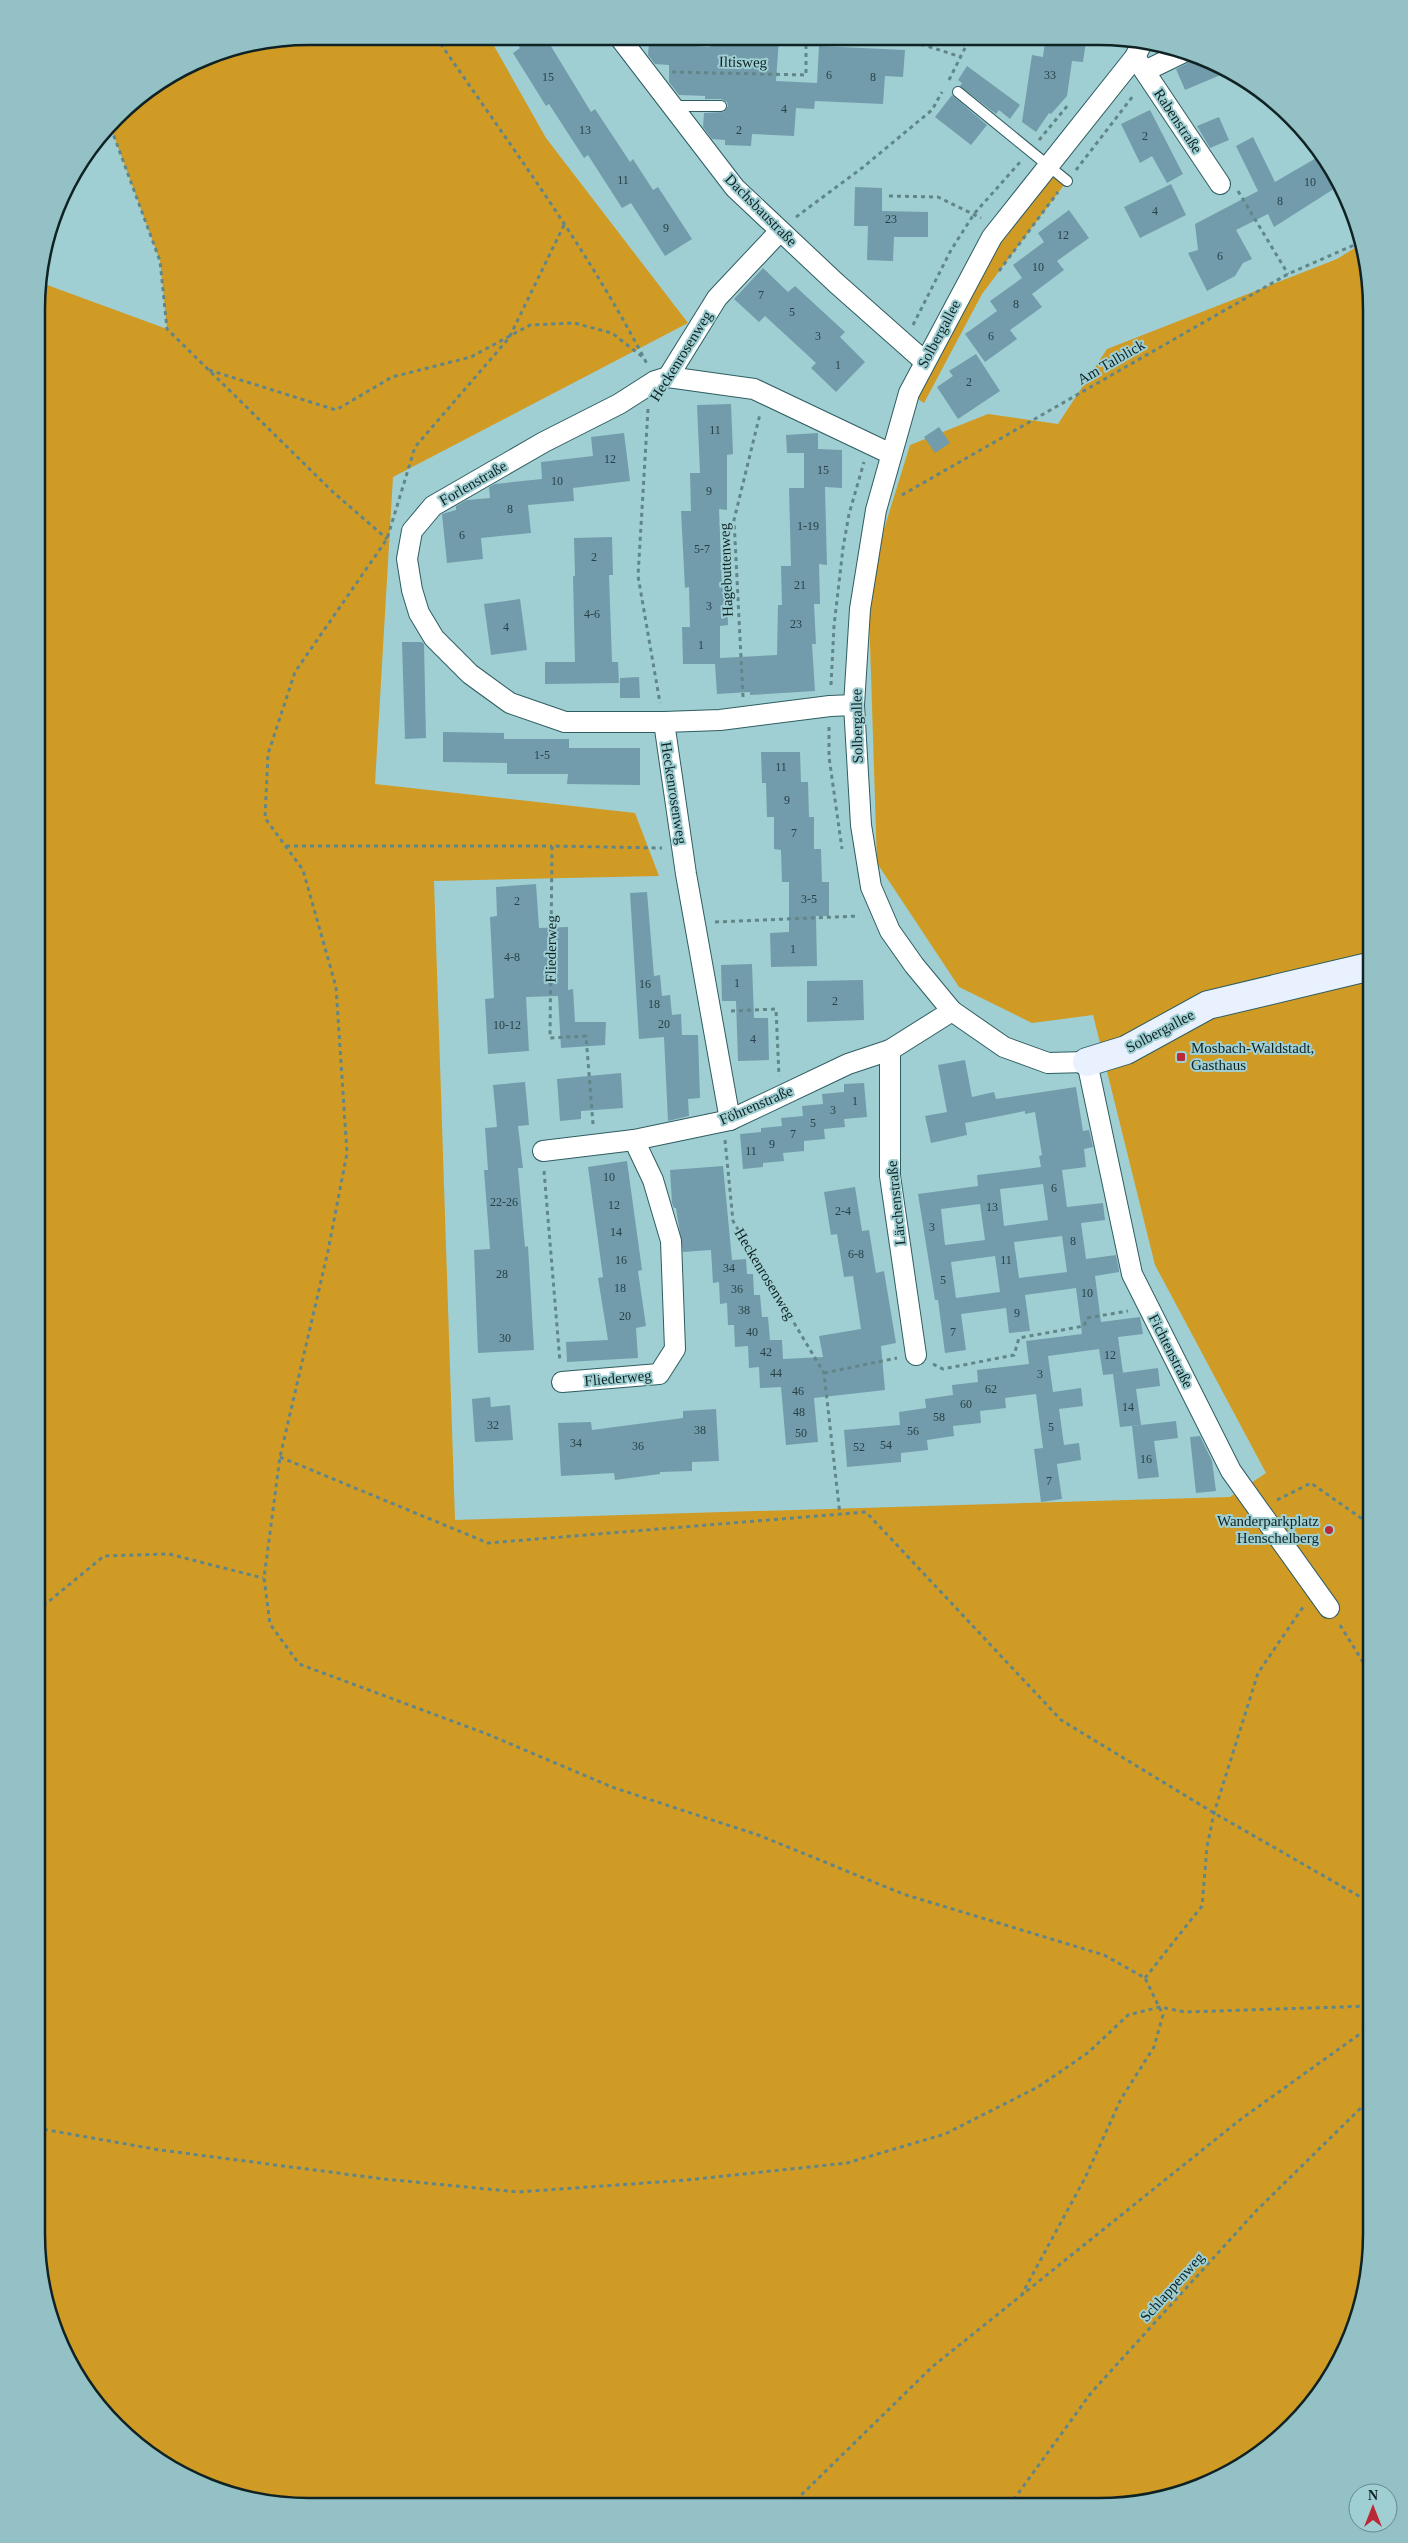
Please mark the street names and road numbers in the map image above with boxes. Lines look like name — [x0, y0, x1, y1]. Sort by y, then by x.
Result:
street label: Iltisweg — [719, 54, 768, 70]
street label: Rabenstraße — [1151, 86, 1206, 156]
street label: Dachsbaustraße — [722, 171, 800, 249]
street label: Solbergallee — [914, 297, 964, 371]
street label: Heckenrosenweg — [647, 308, 715, 404]
street label: Am Talblick — [1075, 336, 1148, 388]
street label: Forlenstraße — [437, 457, 510, 509]
street label: Hagebuttenweg — [716, 522, 736, 617]
street label: Solbergallee — [848, 688, 866, 763]
street label: Heckenrosenweg — [658, 741, 690, 846]
street label: Fliederweg — [542, 915, 560, 983]
street label: Solbergallee — [1123, 1006, 1197, 1056]
street label: Föhrenstraße — [717, 1082, 795, 1128]
street label: Lärchenstraße — [884, 1160, 908, 1246]
street label: Heckenrosenweg — [732, 1226, 799, 1323]
street label: Fichtenstraße — [1146, 1311, 1197, 1391]
street label: Fliederweg — [584, 1367, 653, 1389]
street label: Schlappenweg — [1137, 2249, 1208, 2325]

